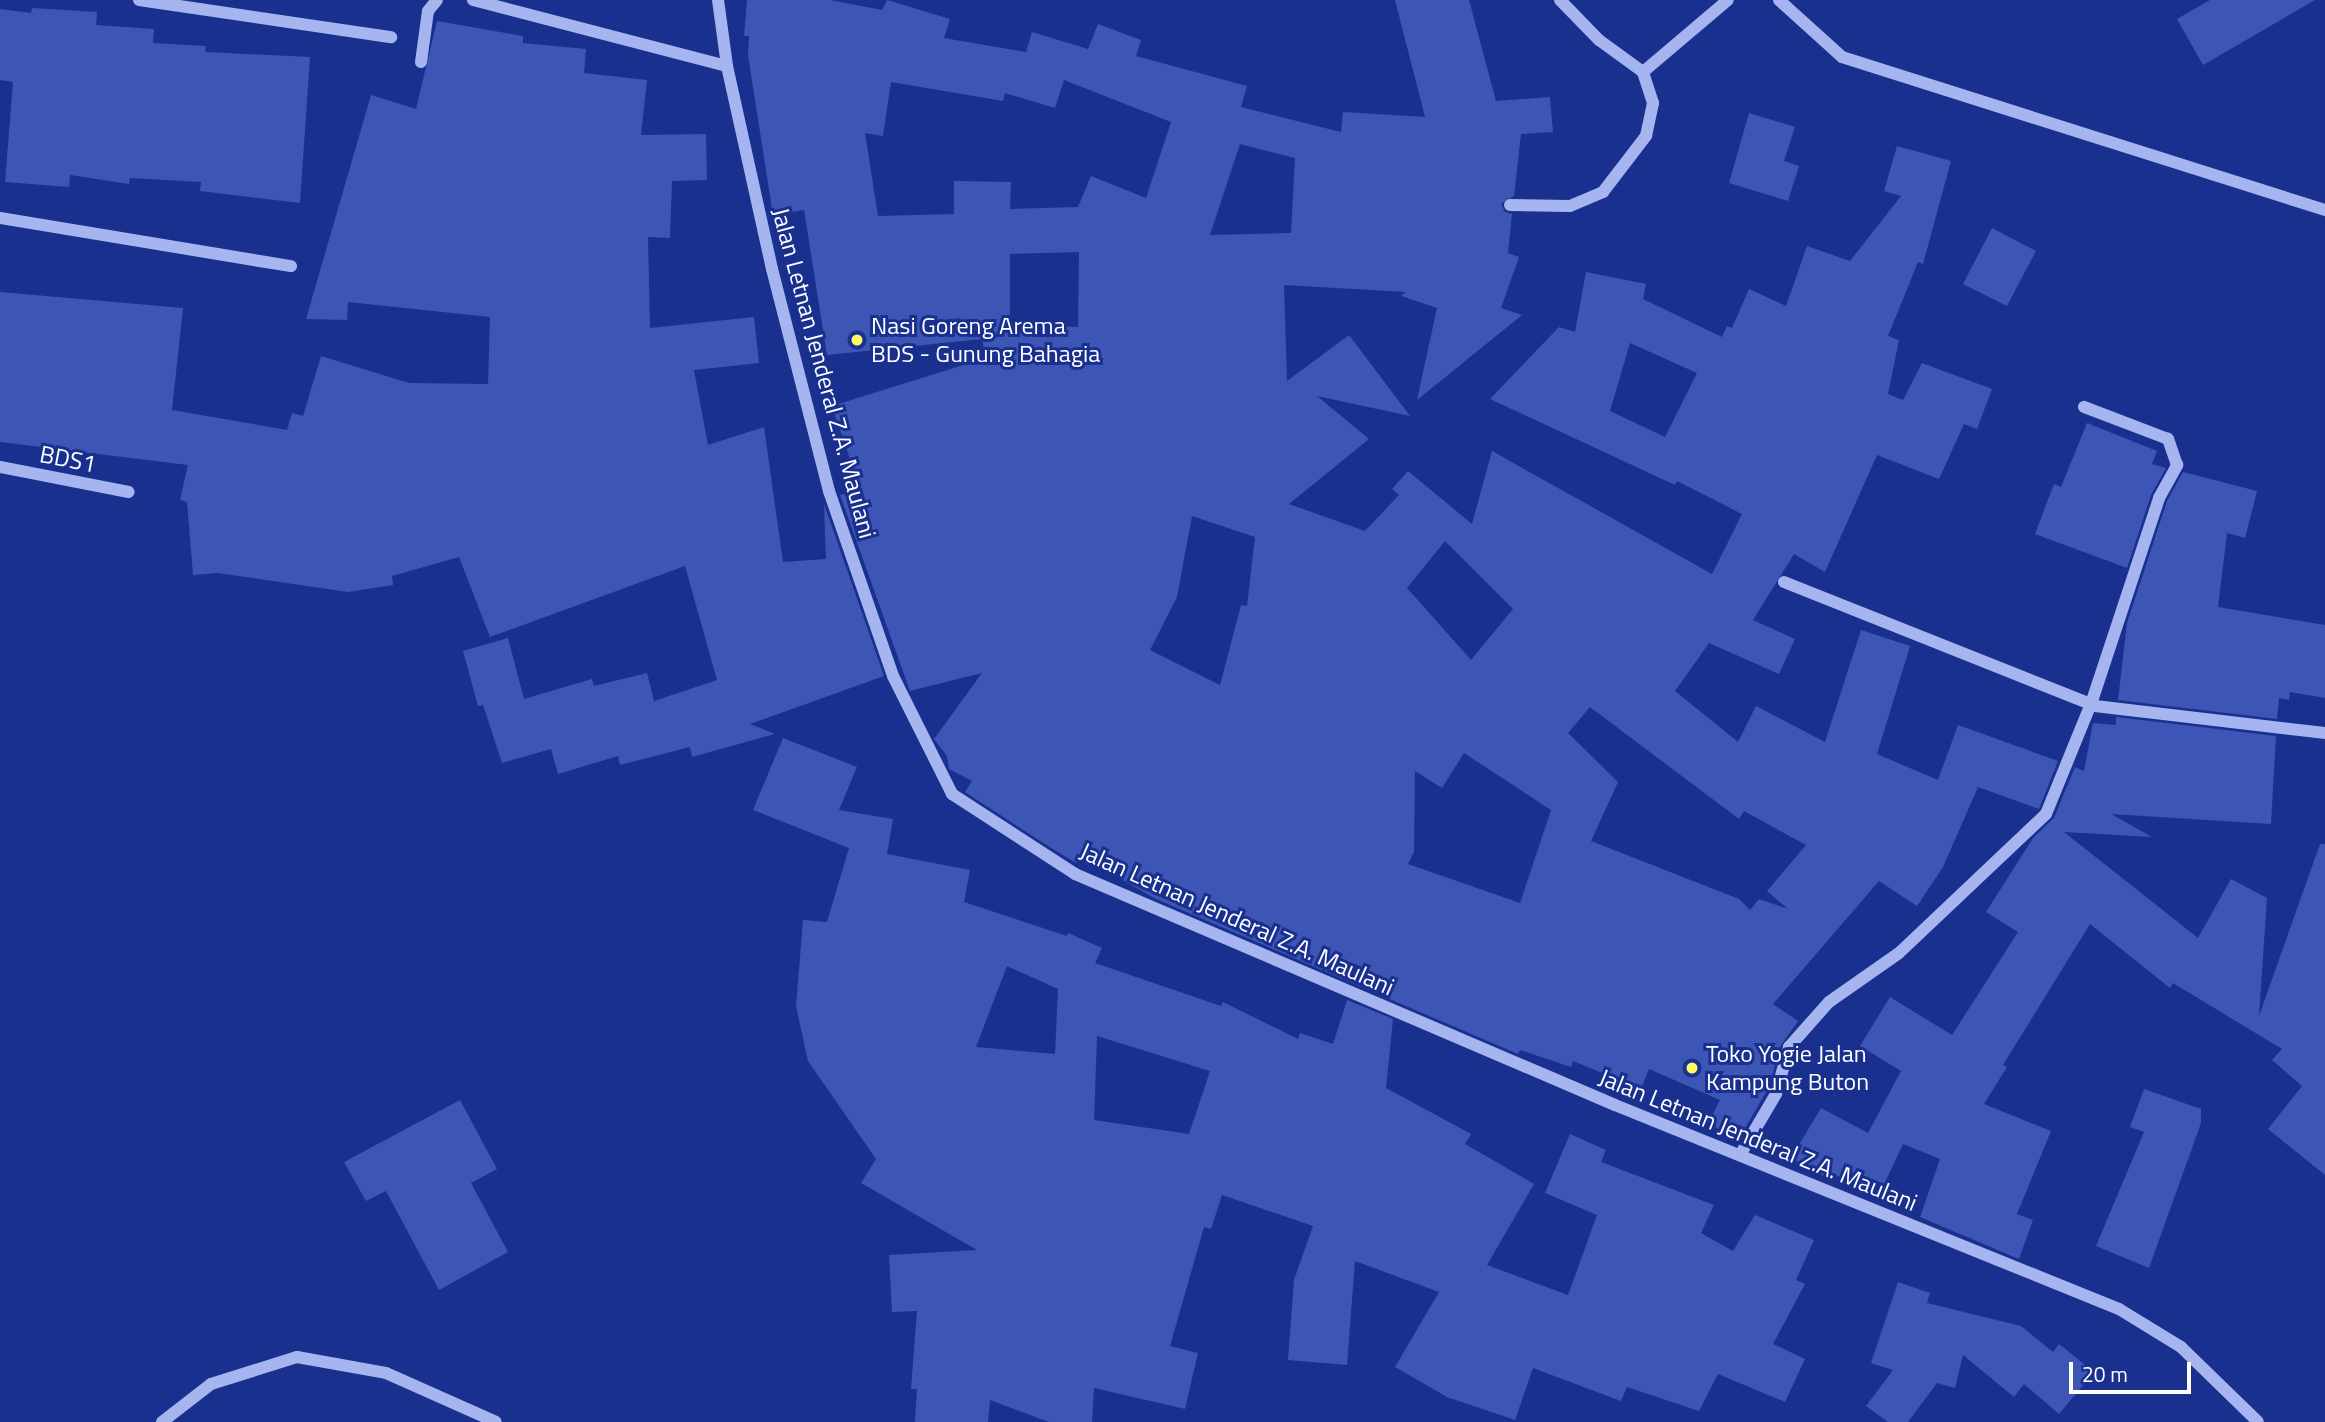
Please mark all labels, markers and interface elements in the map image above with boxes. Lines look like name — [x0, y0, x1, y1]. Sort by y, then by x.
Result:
street label: Jalan Letnan Jenderal Z.A. Maulani — [766, 205, 882, 541]
place label: Nasi Goreng Arema BDS - Gunung Bahagia — [871, 312, 1100, 368]
marker: Nasi Goreng Arema BDS - Gunung Bahagia — [849, 332, 865, 348]
street label: BDS1 — [37, 439, 99, 479]
street label: Jalan Letnan Jenderal Z.A. Maulani — [1075, 837, 1399, 1001]
place label: Toko Yogie Jalan Kampung Buton — [1706, 1040, 1869, 1096]
marker: Toko Yogie Jalan Kampung Buton — [1684, 1060, 1700, 1076]
street label: Jalan Letnan Jenderal Z.A. Maulani — [1595, 1063, 1921, 1217]
scale bar — [2073, 1348, 2196, 1392]
text: 20 m — [2082, 1358, 2128, 1390]

